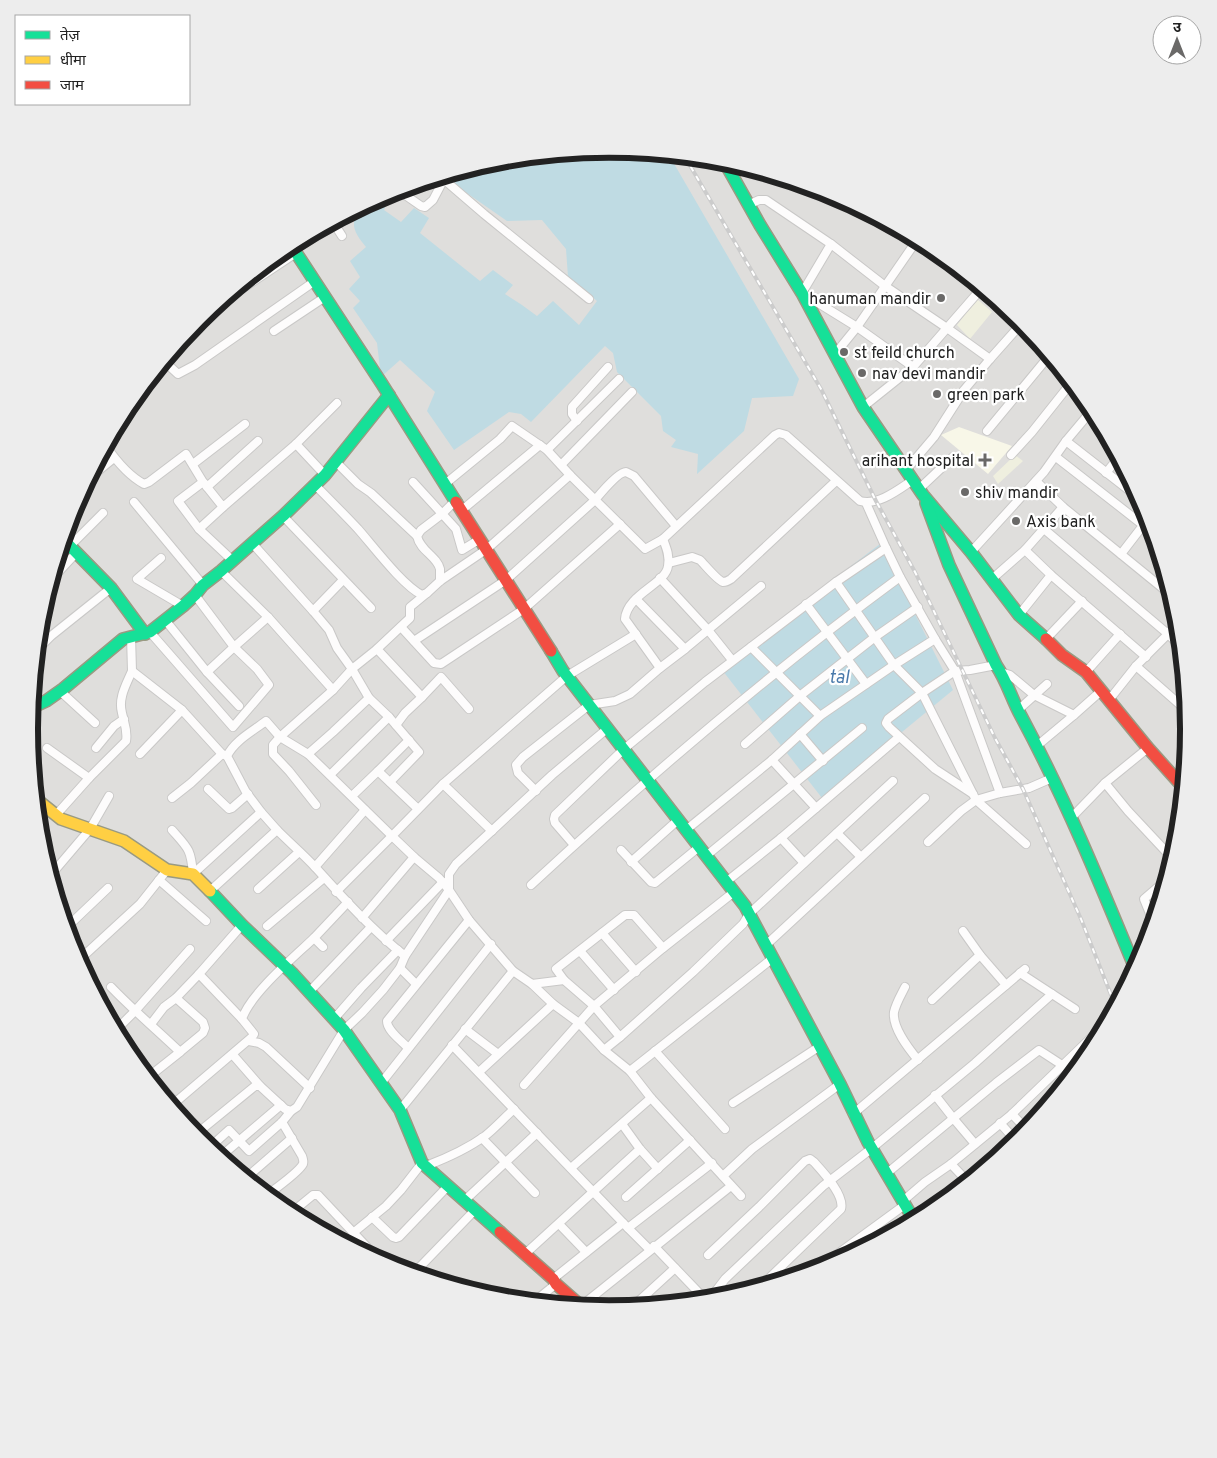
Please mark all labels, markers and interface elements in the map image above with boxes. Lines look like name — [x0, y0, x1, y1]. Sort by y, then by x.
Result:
legend — [15, 15, 190, 105]
north arrow — [1152, 15, 1202, 65]
text: उ — [1173, 20, 1182, 37]
text: तेज़ — [60, 26, 81, 46]
text: धीमा — [60, 52, 87, 71]
text: जाम — [60, 77, 85, 96]
place label: hanuman mandir — [809, 290, 931, 310]
marker: hanuman mandir — [935, 292, 947, 304]
place label: st feild church — [854, 344, 955, 364]
marker: st feild church — [838, 346, 850, 358]
place label: nav devi mandir — [872, 365, 986, 385]
marker: nav devi mandir — [856, 367, 868, 379]
place label: green park — [947, 386, 1025, 406]
marker: green park — [931, 388, 943, 400]
place label: arihant hospital — [862, 452, 974, 472]
marker: arihant hospital — [978, 453, 992, 467]
place label: shiv mandir — [975, 484, 1058, 504]
marker: shiv mandir — [959, 486, 971, 498]
place label: Axis bank — [1026, 513, 1096, 533]
marker: Axis bank — [1010, 515, 1022, 527]
water label: tal — [829, 667, 850, 690]

